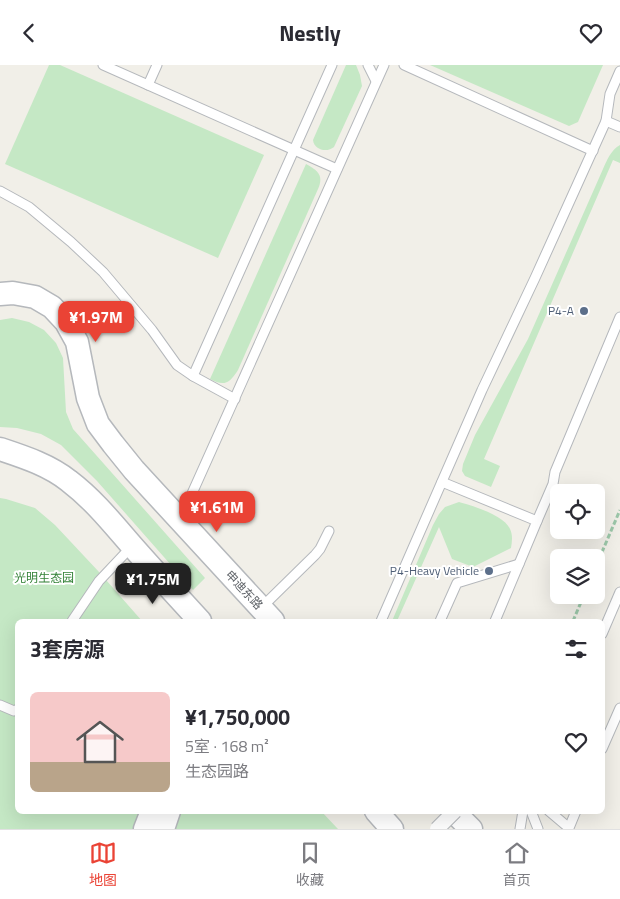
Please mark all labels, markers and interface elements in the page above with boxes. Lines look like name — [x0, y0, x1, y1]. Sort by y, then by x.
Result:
text: Nestly — [279, 16, 341, 50]
icon: back — [15, 19, 43, 47]
icon: heart — [577, 19, 605, 47]
pin: ¥1.97M — [55, 301, 137, 343]
place label: P4-A — [548, 301, 574, 320]
text: ¥1.97M — [69, 305, 123, 329]
marker: P4-A — [578, 305, 590, 317]
map controls — [550, 484, 605, 604]
button: locate — [550, 484, 605, 539]
pin: ¥1.61M — [176, 491, 258, 533]
text: ¥1.61M — [190, 495, 244, 519]
button: layers — [550, 549, 605, 604]
place label: P4-Heavy Vehicle — [390, 561, 479, 580]
pin: ¥1.75M — [112, 563, 194, 605]
marker: P4-Heavy Vehicle — [483, 565, 495, 577]
street label: 申迪东路 — [221, 566, 268, 614]
text: ¥1.75M — [126, 567, 180, 591]
park label: 光明生态园 — [14, 568, 74, 587]
text: 3套房源 — [30, 633, 105, 665]
icon: filters — [562, 635, 590, 663]
text: ¥1,750,000 — [185, 701, 290, 733]
icon: home — [70, 712, 130, 772]
icon: heart — [562, 728, 590, 756]
text: 5室 · 168 m² — [185, 734, 269, 758]
text: 生态园路 — [185, 759, 249, 783]
tab: 地图 — [89, 839, 117, 890]
tab: 收藏 — [296, 839, 324, 890]
tab: 首页 — [503, 839, 531, 890]

